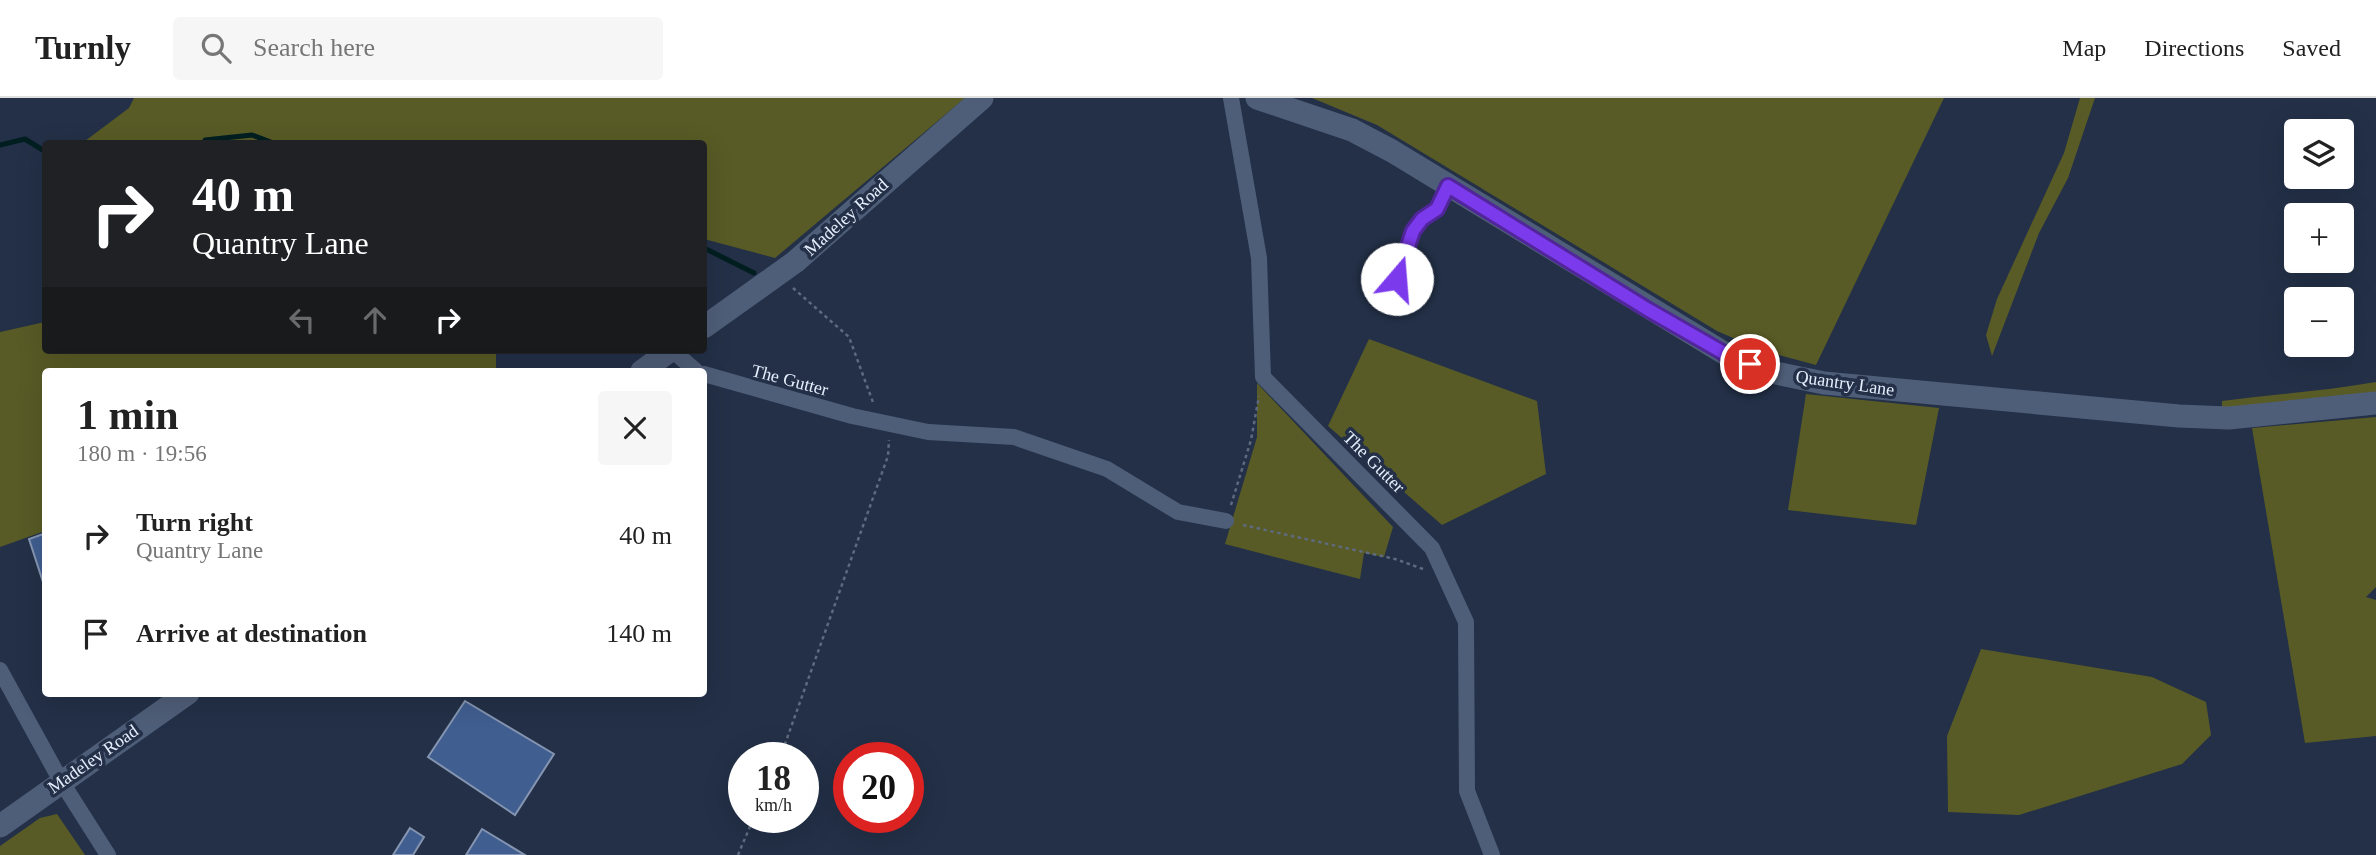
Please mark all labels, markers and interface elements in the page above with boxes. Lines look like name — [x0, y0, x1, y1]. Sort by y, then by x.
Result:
search box — [173, 17, 663, 80]
icon: search — [197, 29, 235, 67]
text: Turnly — [35, 30, 131, 66]
text: Search here — [253, 33, 375, 62]
text: Map — [2062, 35, 2106, 61]
text: Directions — [2144, 35, 2244, 61]
text: Saved — [2282, 35, 2341, 61]
map controls — [2284, 119, 2354, 357]
button: layers — [2284, 119, 2354, 189]
text: 40 m — [192, 167, 294, 222]
icon: right — [77, 168, 168, 259]
street label: Madeley Road — [800, 174, 892, 260]
button: + — [2284, 203, 2354, 273]
text: Quantry Lane — [192, 225, 369, 261]
position arrow — [1360, 242, 1434, 316]
button: − — [2284, 287, 2354, 357]
icon: left — [283, 301, 321, 339]
icon: ahead — [356, 301, 394, 339]
icon: right — [429, 301, 467, 339]
pin — [1720, 334, 1780, 394]
icon: arrive — [1731, 345, 1769, 383]
street label: The Gutter — [750, 360, 830, 400]
street label: Quantry Lane — [1794, 366, 1896, 400]
button: close — [598, 391, 672, 465]
text: 1 min — [77, 392, 179, 438]
street label: The Gutter — [1339, 427, 1409, 497]
text: 180 m · 19:56 — [77, 441, 207, 466]
text: Turn right — [136, 508, 253, 537]
icon: right — [77, 517, 115, 555]
text: 40 m — [619, 521, 672, 550]
text: Quantry Lane — [136, 538, 263, 563]
icon: arrive — [77, 615, 115, 653]
text: Arrive at destination — [136, 619, 367, 648]
text: 140 m — [606, 619, 672, 648]
street label: Madeley Road — [44, 721, 142, 797]
speed limit sign: 20 — [833, 742, 924, 833]
text: 18 — [756, 759, 791, 798]
text: km/h — [755, 795, 792, 815]

